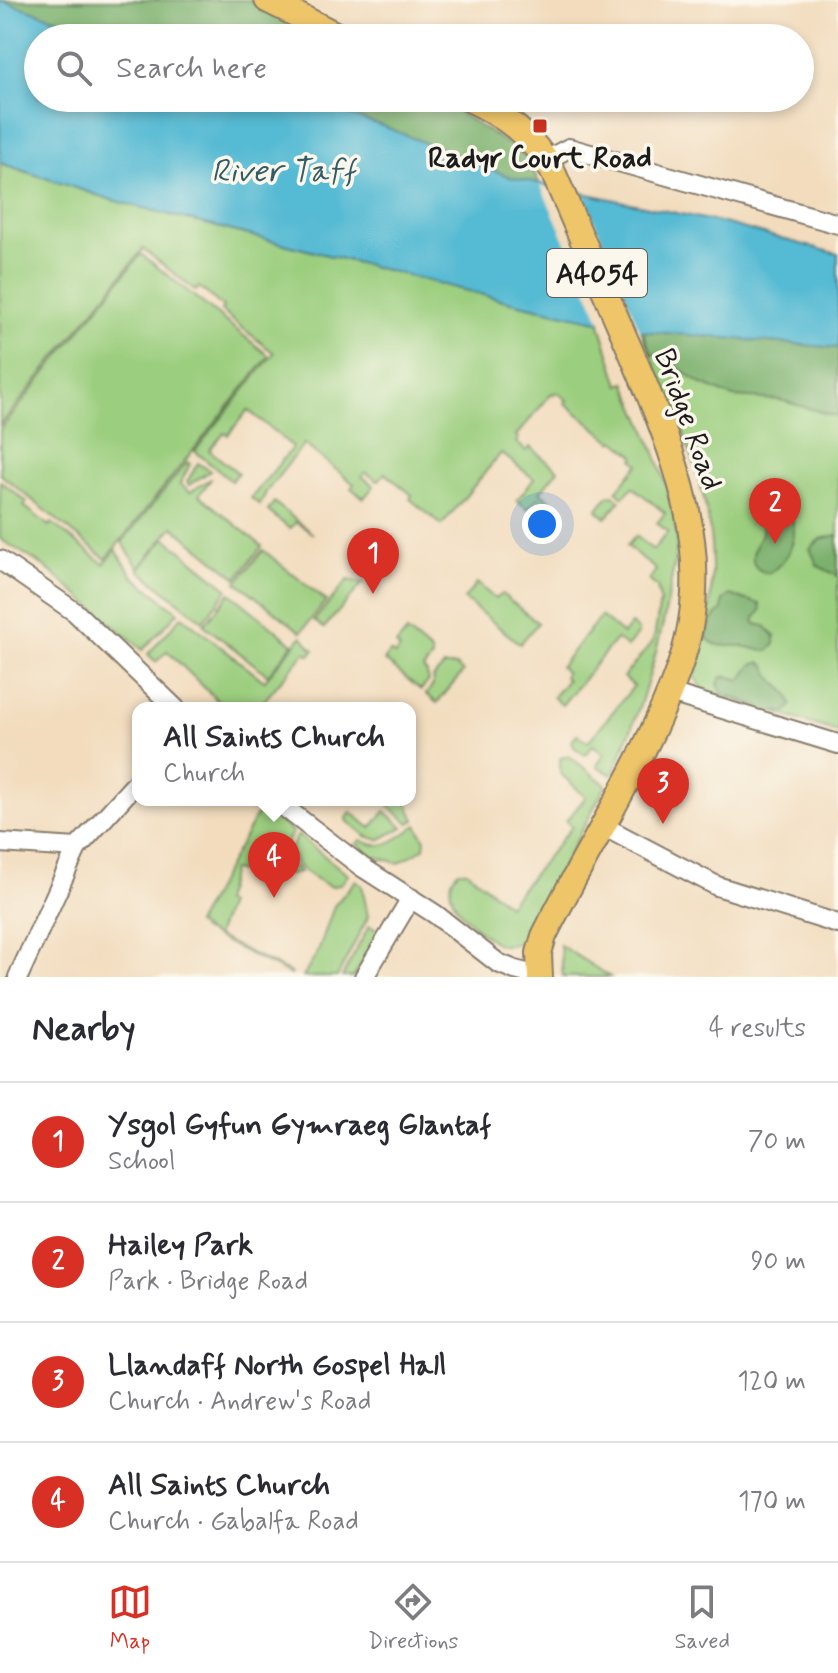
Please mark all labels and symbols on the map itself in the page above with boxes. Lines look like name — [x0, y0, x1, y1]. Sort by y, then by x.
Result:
marker: Radyr Court Road — [531, 117, 549, 135]
place label: Radyr Court Road — [428, 139, 652, 178]
water label: River Taff — [211, 151, 357, 193]
road number: A4054 — [547, 249, 647, 297]
street label: Bridge Road — [644, 343, 731, 496]
pin: 2 — [749, 478, 801, 544]
your location — [522, 504, 562, 544]
pin: 1 — [347, 528, 399, 594]
pin: 3 — [637, 758, 689, 824]
pin: 4 — [248, 832, 300, 898]

